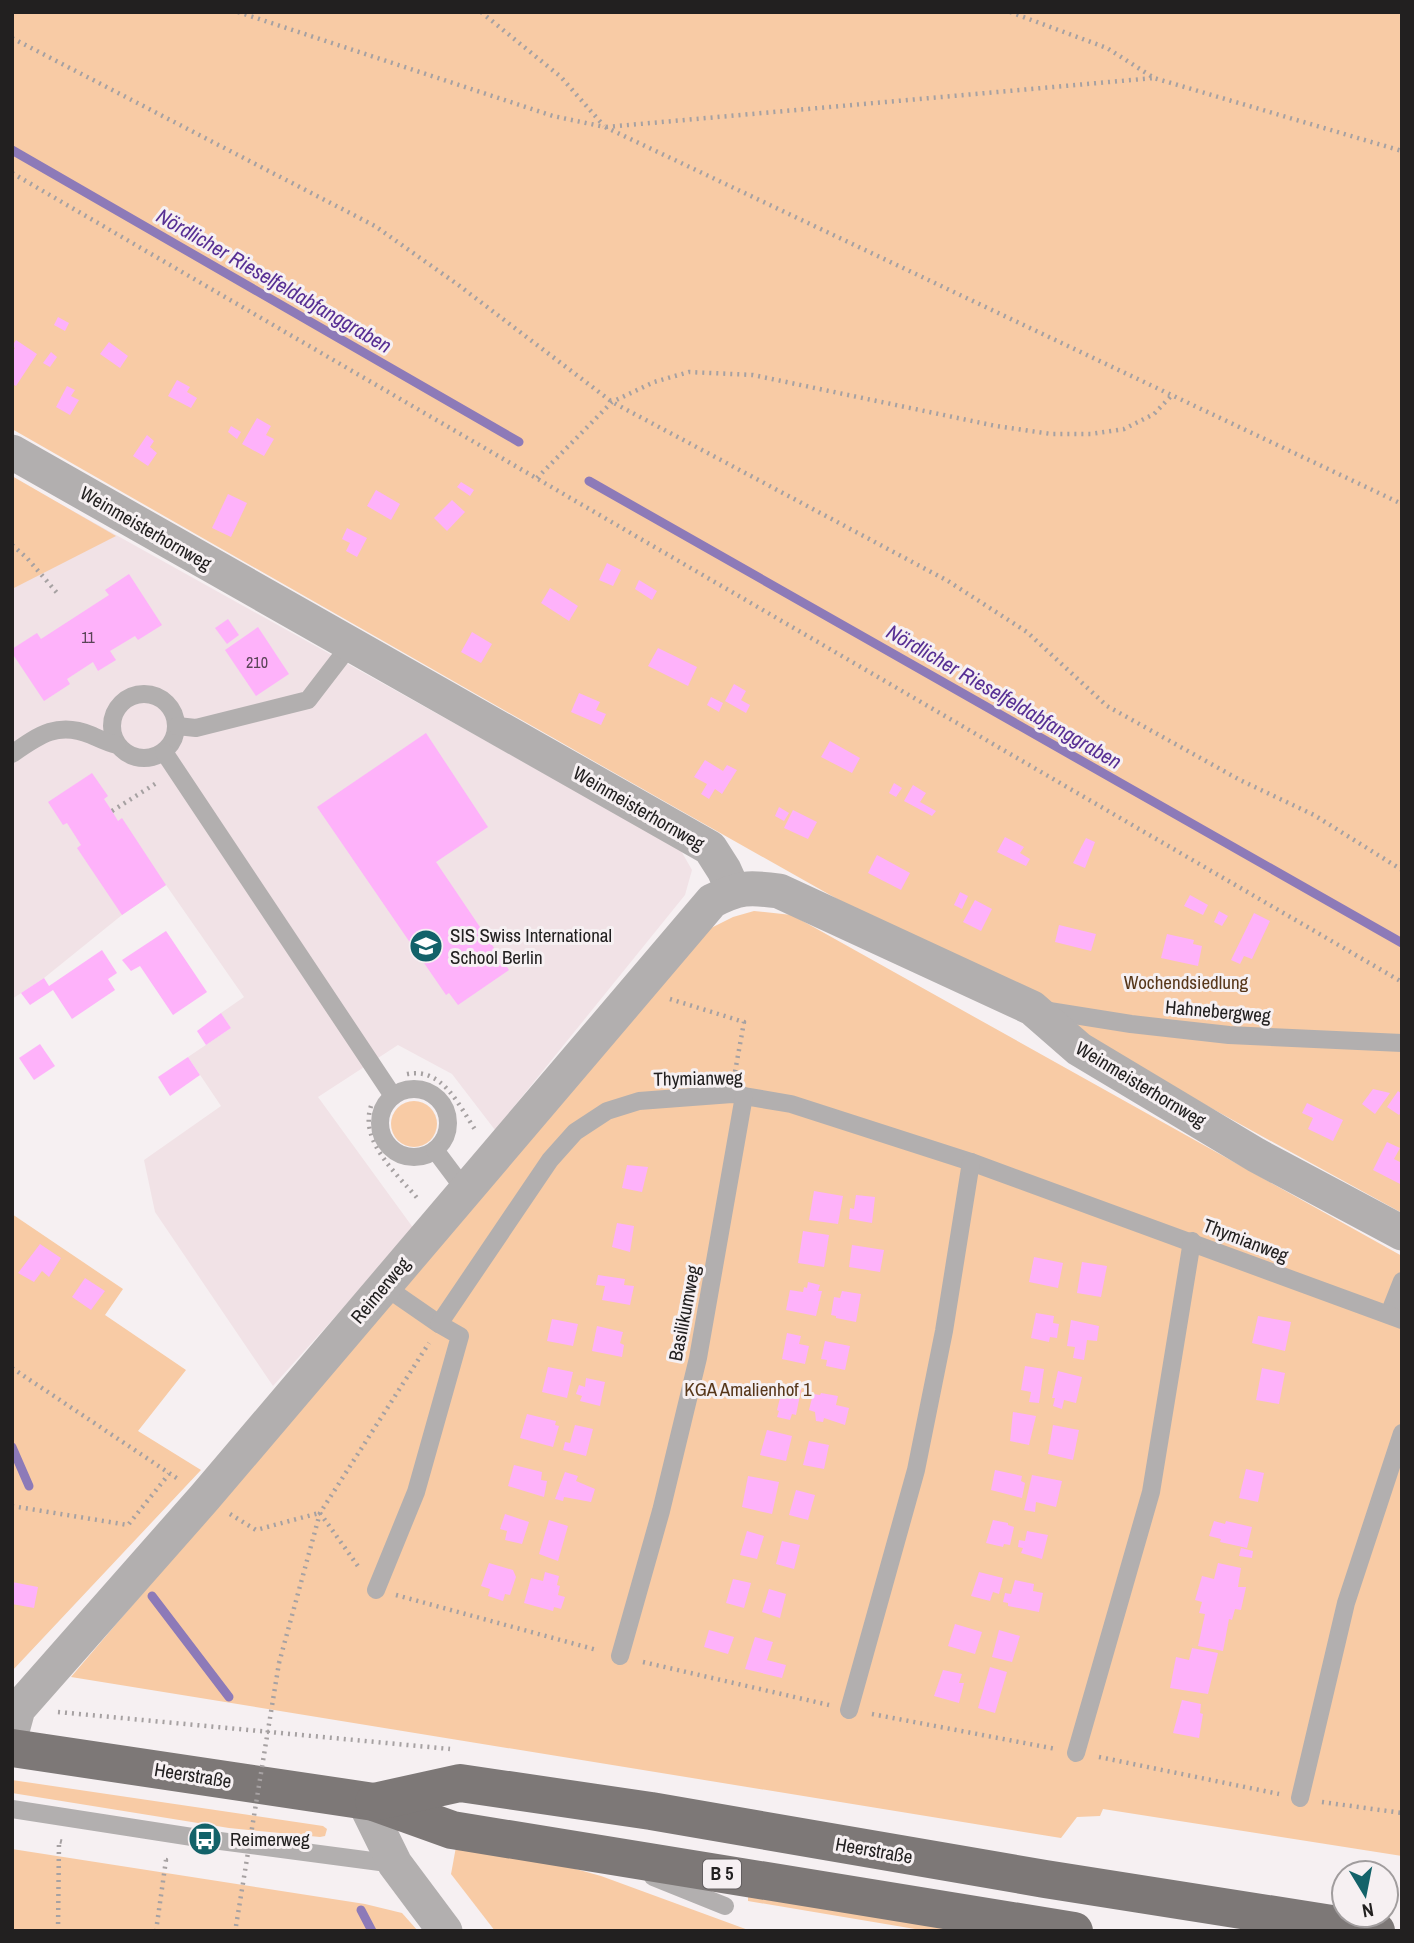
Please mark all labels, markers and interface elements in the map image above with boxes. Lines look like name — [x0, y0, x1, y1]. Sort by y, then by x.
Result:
water label: Nördlicher Rieselfeldabfanggraben — [151, 201, 397, 360]
street label: Weinmeisterhornweg — [75, 480, 217, 576]
water label: Nördlicher Rieselfeldabfanggraben — [881, 617, 1127, 776]
house number: 11 — [81, 626, 96, 648]
house number: 210 — [246, 651, 268, 673]
street label: Weinmeisterhornweg — [568, 760, 710, 856]
place label: SIS Swiss International School Berlin — [450, 922, 612, 970]
school or university icon: SIS Swiss International School Berlin — [407, 927, 445, 965]
park label: Wochendsiedlung — [1124, 969, 1249, 995]
street label: Hahnebergweg — [1164, 993, 1272, 1029]
street label: Weinmeisterhornweg — [1071, 1035, 1211, 1133]
street label: Thymianweg — [653, 1064, 743, 1092]
street label: Thymianweg — [1200, 1212, 1293, 1268]
street label: Reimerweg — [344, 1251, 416, 1329]
street label: Basilikumweg — [662, 1263, 706, 1363]
park label: KGA Amalienhof 1 — [684, 1376, 812, 1402]
street label: Heerstraße — [152, 1756, 234, 1794]
bus stop icon: Reimerweg — [186, 1820, 224, 1858]
place label: Reimerweg — [230, 1826, 310, 1852]
street label: Heerstraße — [833, 1830, 915, 1870]
north arrow — [1330, 1859, 1400, 1929]
road number: B 5 — [703, 1860, 741, 1888]
text: N — [1360, 1897, 1376, 1925]

